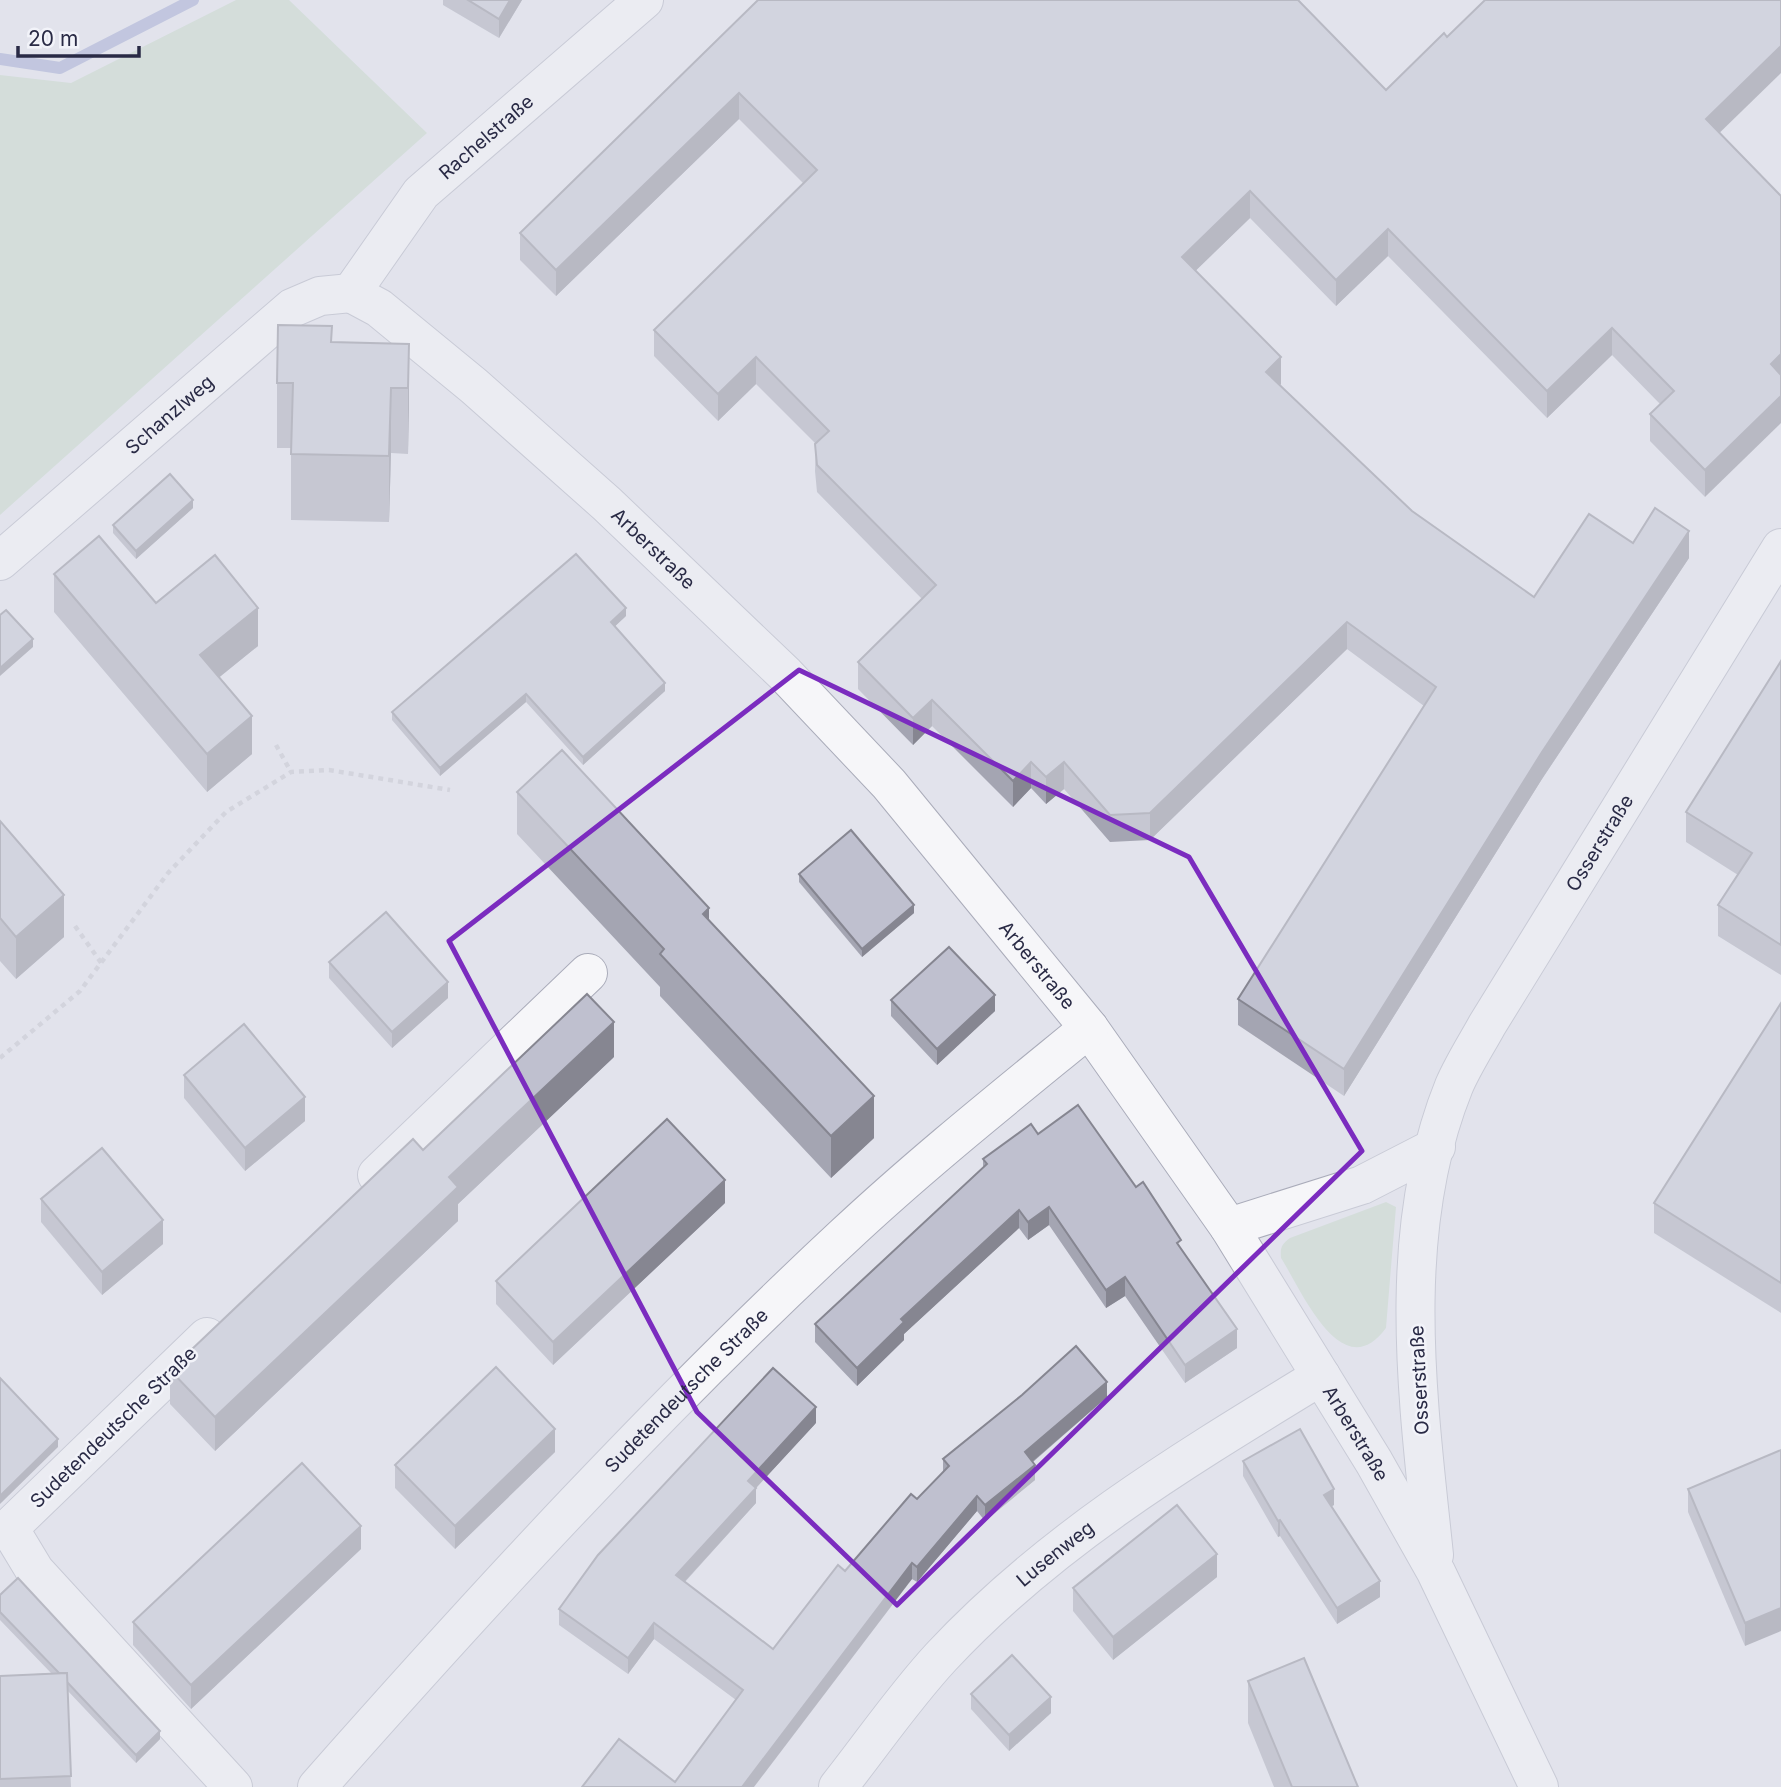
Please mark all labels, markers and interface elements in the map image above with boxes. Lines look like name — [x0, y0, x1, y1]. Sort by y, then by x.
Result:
scale bar — [18, 14, 138, 58]
text: 20 m — [28, 26, 78, 51]
street label: Rachelstraße — [434, 90, 538, 184]
street label: Schanzlweg — [121, 370, 218, 459]
street label: Arberstraße — [607, 504, 700, 594]
street label: Osserstraße — [1561, 790, 1638, 896]
street label: Arberstraße — [994, 917, 1080, 1014]
street label: Sudetendeutsche Straße — [600, 1304, 773, 1478]
street label: Osserstraße — [1405, 1325, 1434, 1435]
street label: Sudetendeutsche Straße — [26, 1342, 201, 1513]
street label: Arberstraße — [1318, 1382, 1393, 1485]
street label: Lusenweg — [1012, 1516, 1098, 1592]

